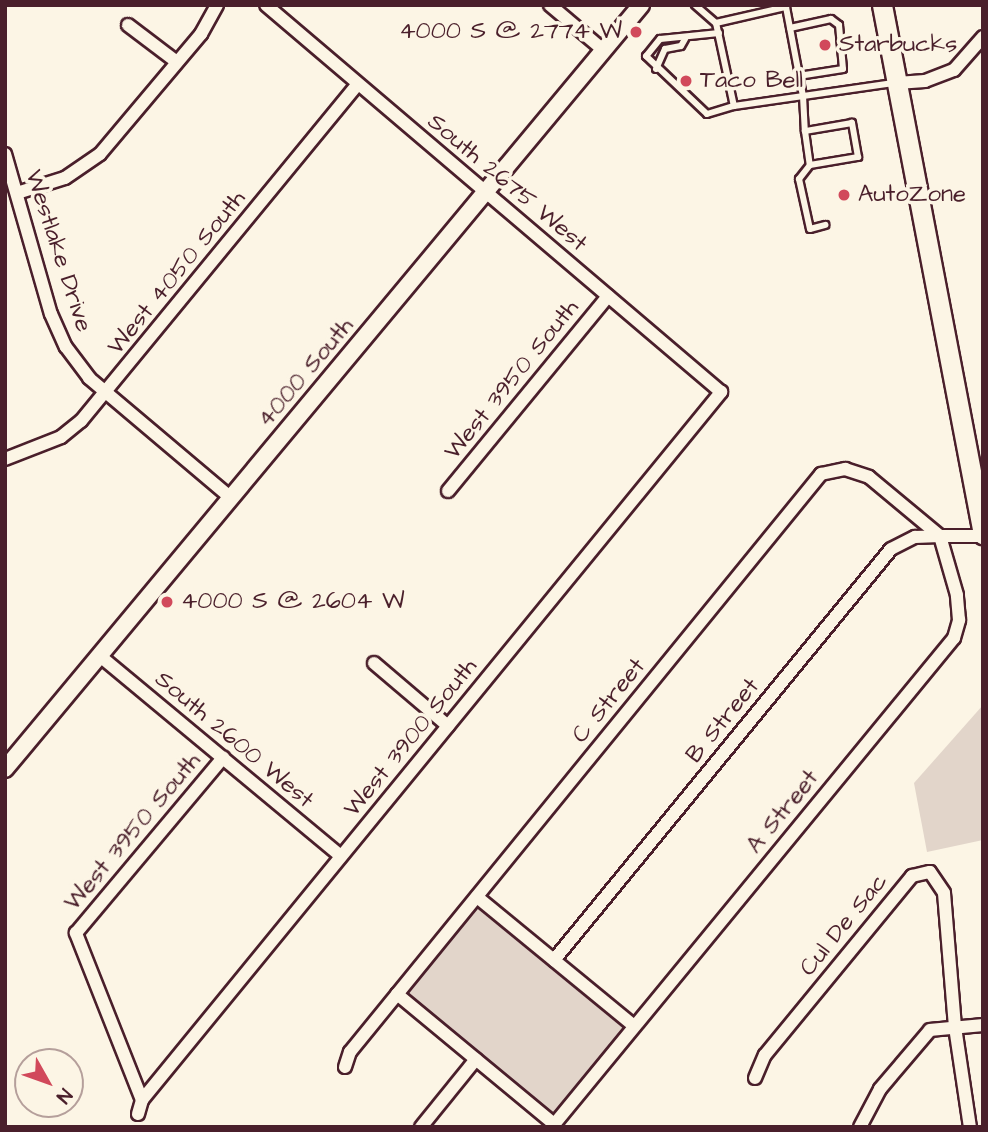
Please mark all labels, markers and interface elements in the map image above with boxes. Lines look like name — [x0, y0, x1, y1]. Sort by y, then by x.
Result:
place label: 4000 S @ 2774 W — [399, 18, 622, 46]
marker: 4000 S @ 2774 W — [628, 24, 644, 40]
place label: Starbucks — [839, 31, 957, 59]
marker: Starbucks — [817, 37, 833, 53]
place label: Taco Bell — [700, 67, 803, 95]
marker: Taco Bell — [678, 73, 694, 89]
street label: South 2675 West — [421, 108, 593, 258]
street label: Westlake Drive — [18, 166, 98, 336]
place label: AutoZone — [858, 181, 966, 209]
street label: West 4050 South — [102, 185, 252, 361]
marker: AutoZone — [836, 187, 852, 203]
street label: West 3950 South — [439, 294, 585, 466]
street label: 4000 South — [252, 312, 360, 434]
place label: 4000 S @ 2604 W — [181, 588, 404, 616]
marker: 4000 S @ 2604 W — [159, 594, 175, 610]
street label: West 3900 South — [338, 653, 484, 823]
street label: C Street — [566, 653, 652, 749]
street label: South 2600 West — [149, 665, 319, 815]
street label: B Street — [680, 673, 766, 769]
street label: West 3950 South — [59, 747, 207, 917]
street label: A Street — [741, 764, 825, 860]
street label: Cul De Sac — [794, 868, 894, 982]
north arrow — [14, 1048, 84, 1118]
text: N — [50, 1082, 78, 1109]

